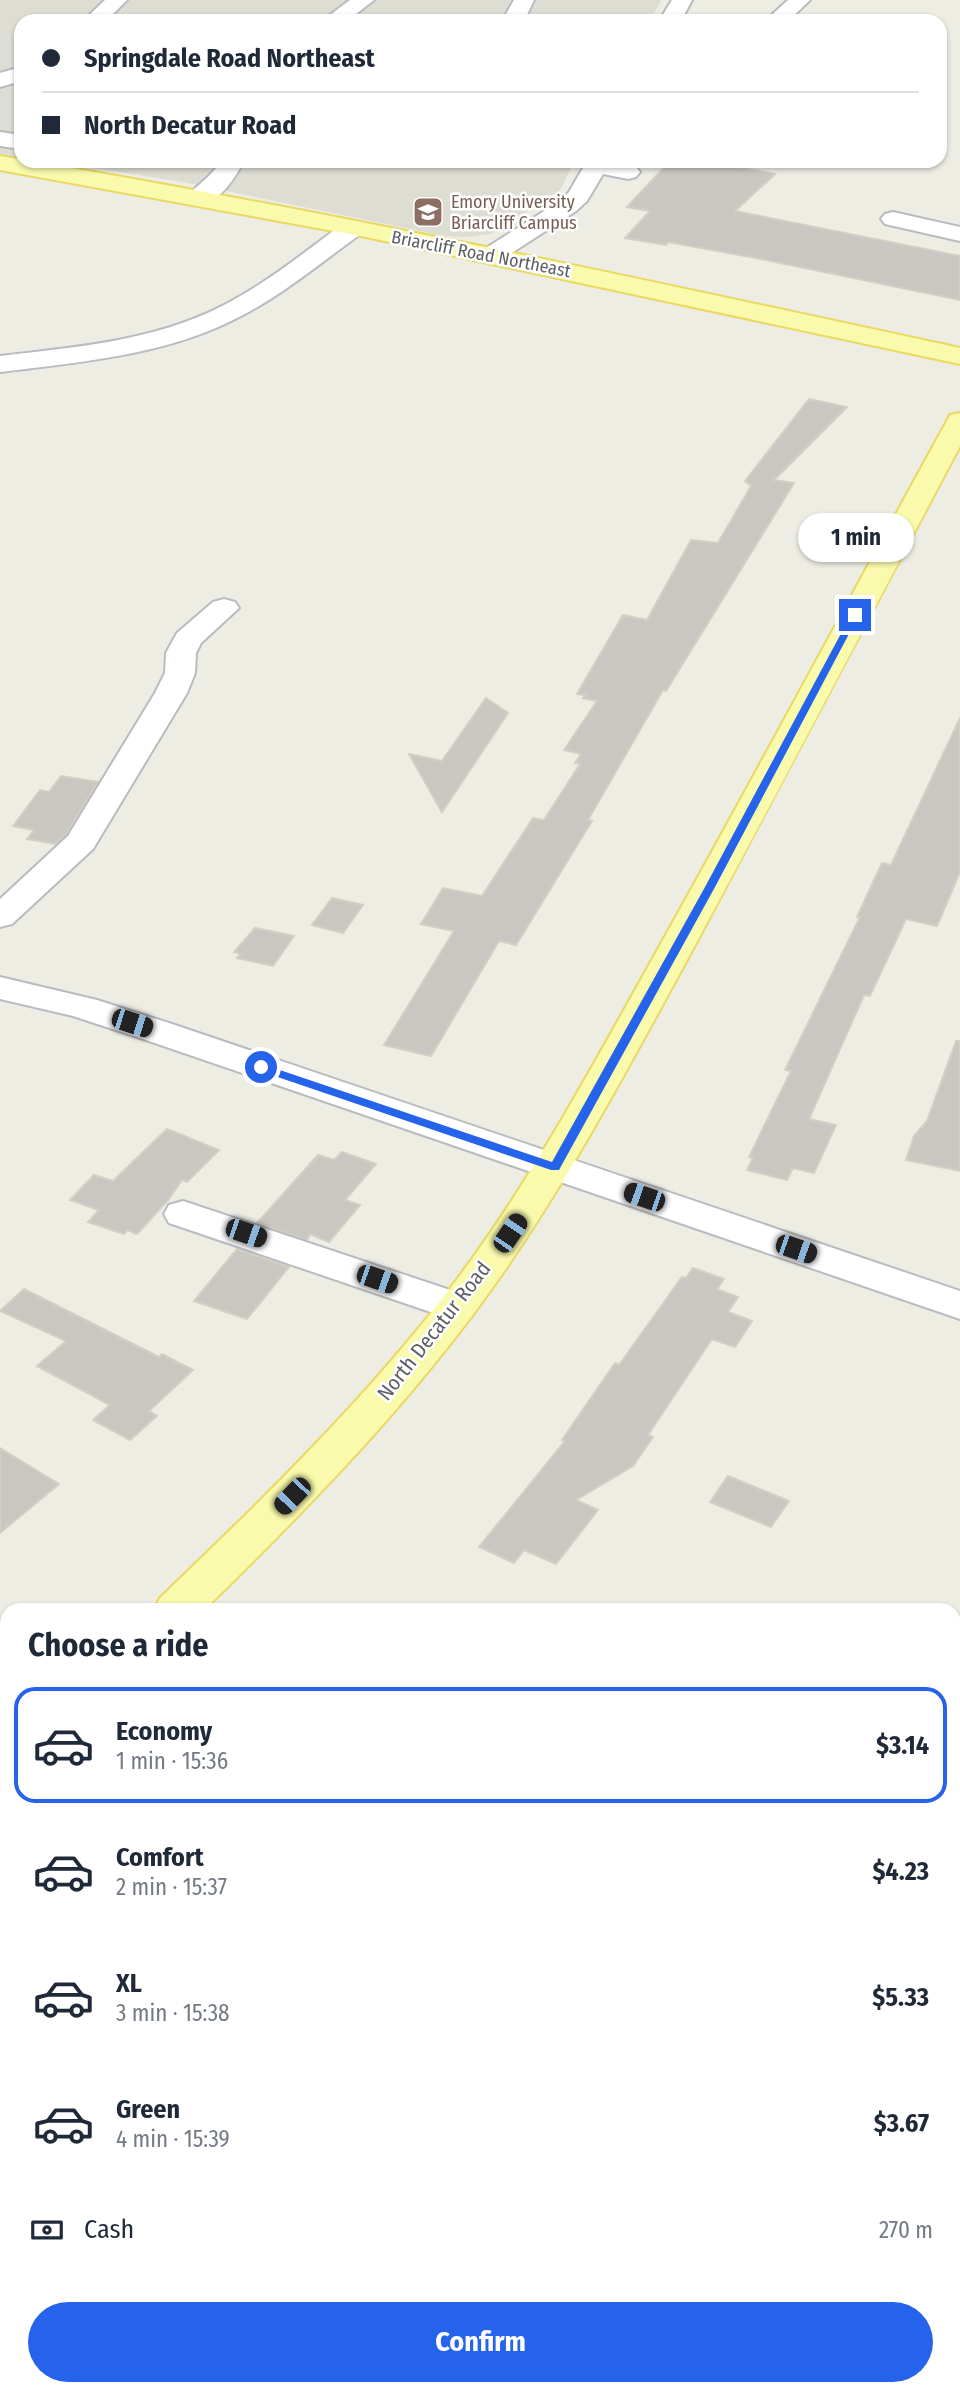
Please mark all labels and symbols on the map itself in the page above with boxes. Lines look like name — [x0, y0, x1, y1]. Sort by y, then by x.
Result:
place label: Emory University Briarcliff Campus — [451, 191, 577, 234]
school or university icon: Emory University Briarcliff Campus — [411, 195, 445, 229]
street label: Briarcliff Road Northeast — [390, 226, 573, 282]
callout: 1 min — [797, 514, 913, 562]
route end — [839, 599, 871, 631]
car — [109, 1007, 156, 1039]
route start — [245, 1051, 277, 1083]
car — [621, 1180, 668, 1214]
car — [490, 1210, 531, 1256]
car — [223, 1216, 270, 1250]
car — [773, 1232, 820, 1266]
street label: North Decatur Road — [372, 1256, 496, 1406]
car — [354, 1262, 401, 1296]
car — [270, 1474, 315, 1518]

